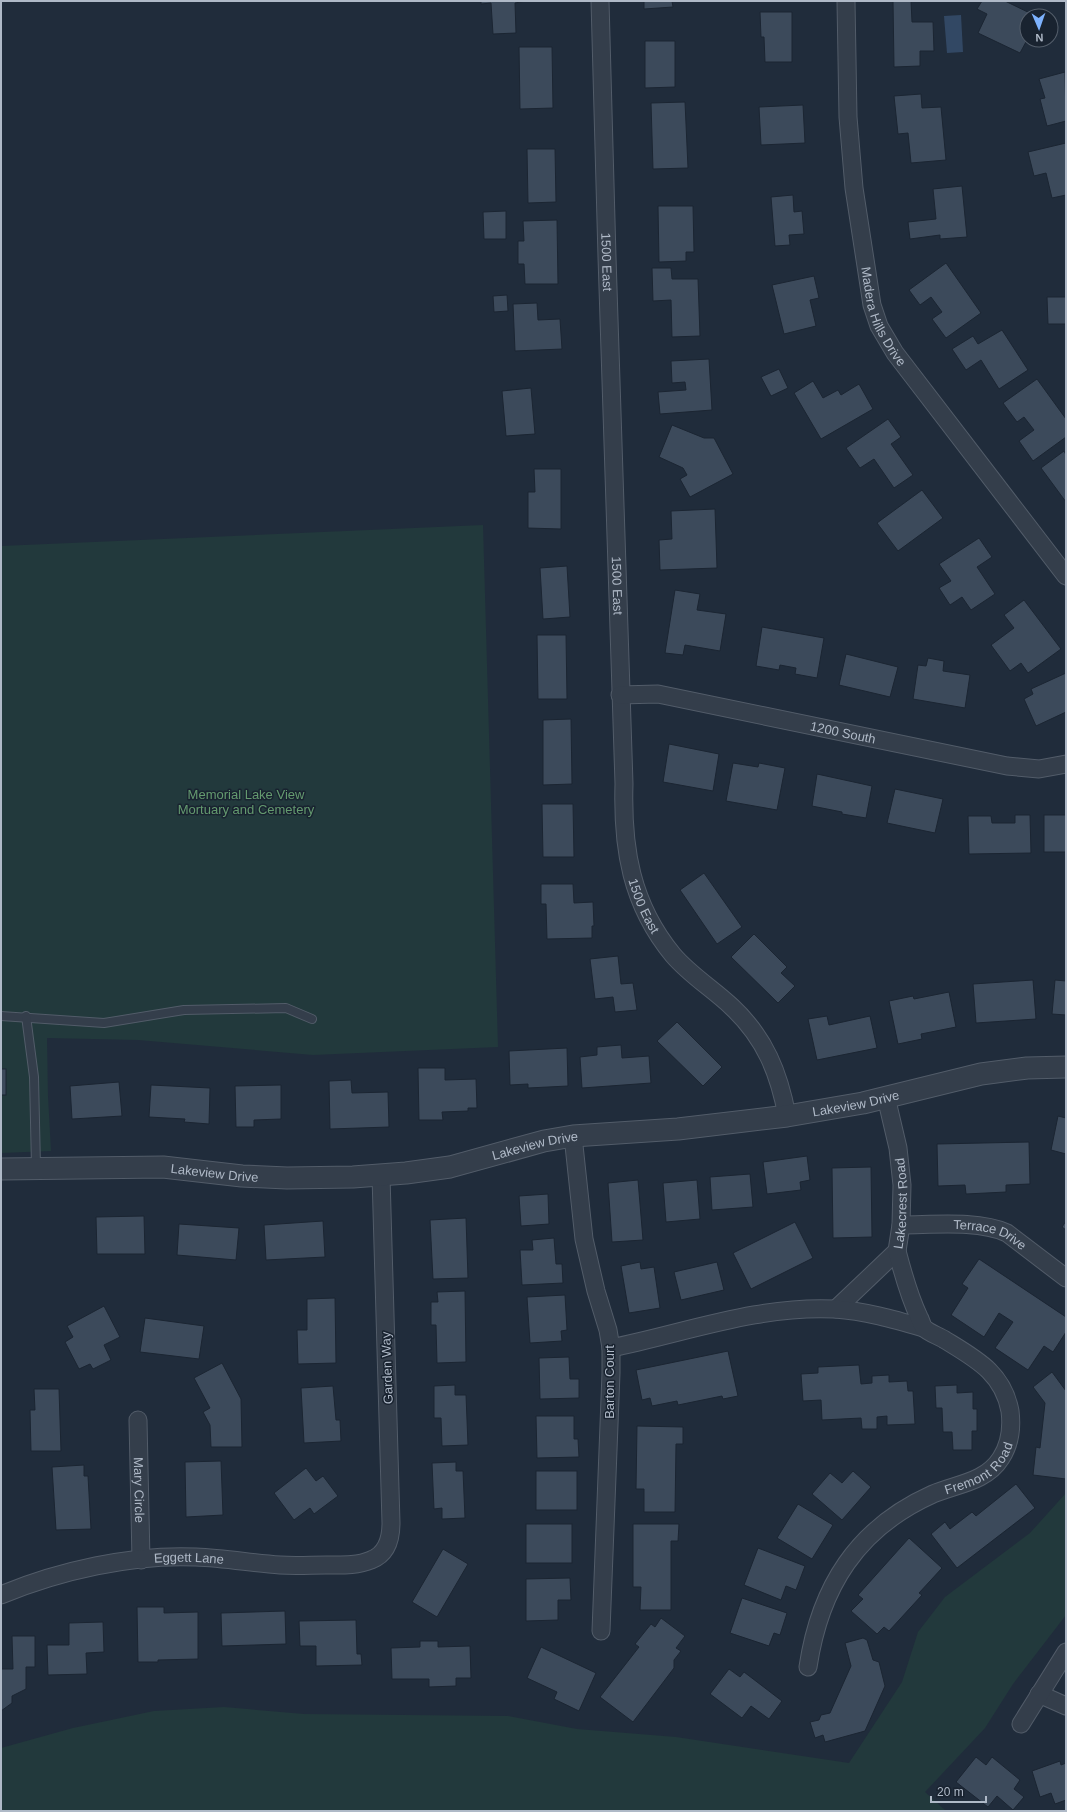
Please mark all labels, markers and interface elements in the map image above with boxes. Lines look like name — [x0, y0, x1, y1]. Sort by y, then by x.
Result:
north arrow — [1019, 8, 1059, 48]
text: N — [1035, 32, 1044, 44]
street label: 1500 East — [599, 232, 616, 292]
street label: Madera Hills Drive — [859, 266, 909, 369]
street label: 1500 East — [609, 556, 626, 616]
street label: 1200 South — [809, 718, 877, 746]
park label: Memorial Lake View Mortuary and Cemetery — [178, 787, 315, 817]
street label: 1500 East — [626, 876, 663, 936]
street label: Lakeview Drive — [811, 1087, 901, 1119]
street label: Lakeview Drive — [490, 1128, 578, 1163]
street label: Lakecrest Road — [890, 1157, 910, 1250]
street label: Lakeview Drive — [170, 1160, 259, 1184]
street label: Terrace Drive — [953, 1217, 1030, 1253]
street label: Garden Way — [378, 1331, 396, 1404]
street label: Barton Court — [602, 1345, 617, 1419]
street label: Fremont Road — [943, 1440, 1015, 1497]
street label: Mary Circle — [131, 1457, 148, 1523]
street label: Eggett Lane — [153, 1549, 225, 1567]
scale bar — [931, 1778, 986, 1804]
text: 20 m — [937, 1785, 964, 1799]

